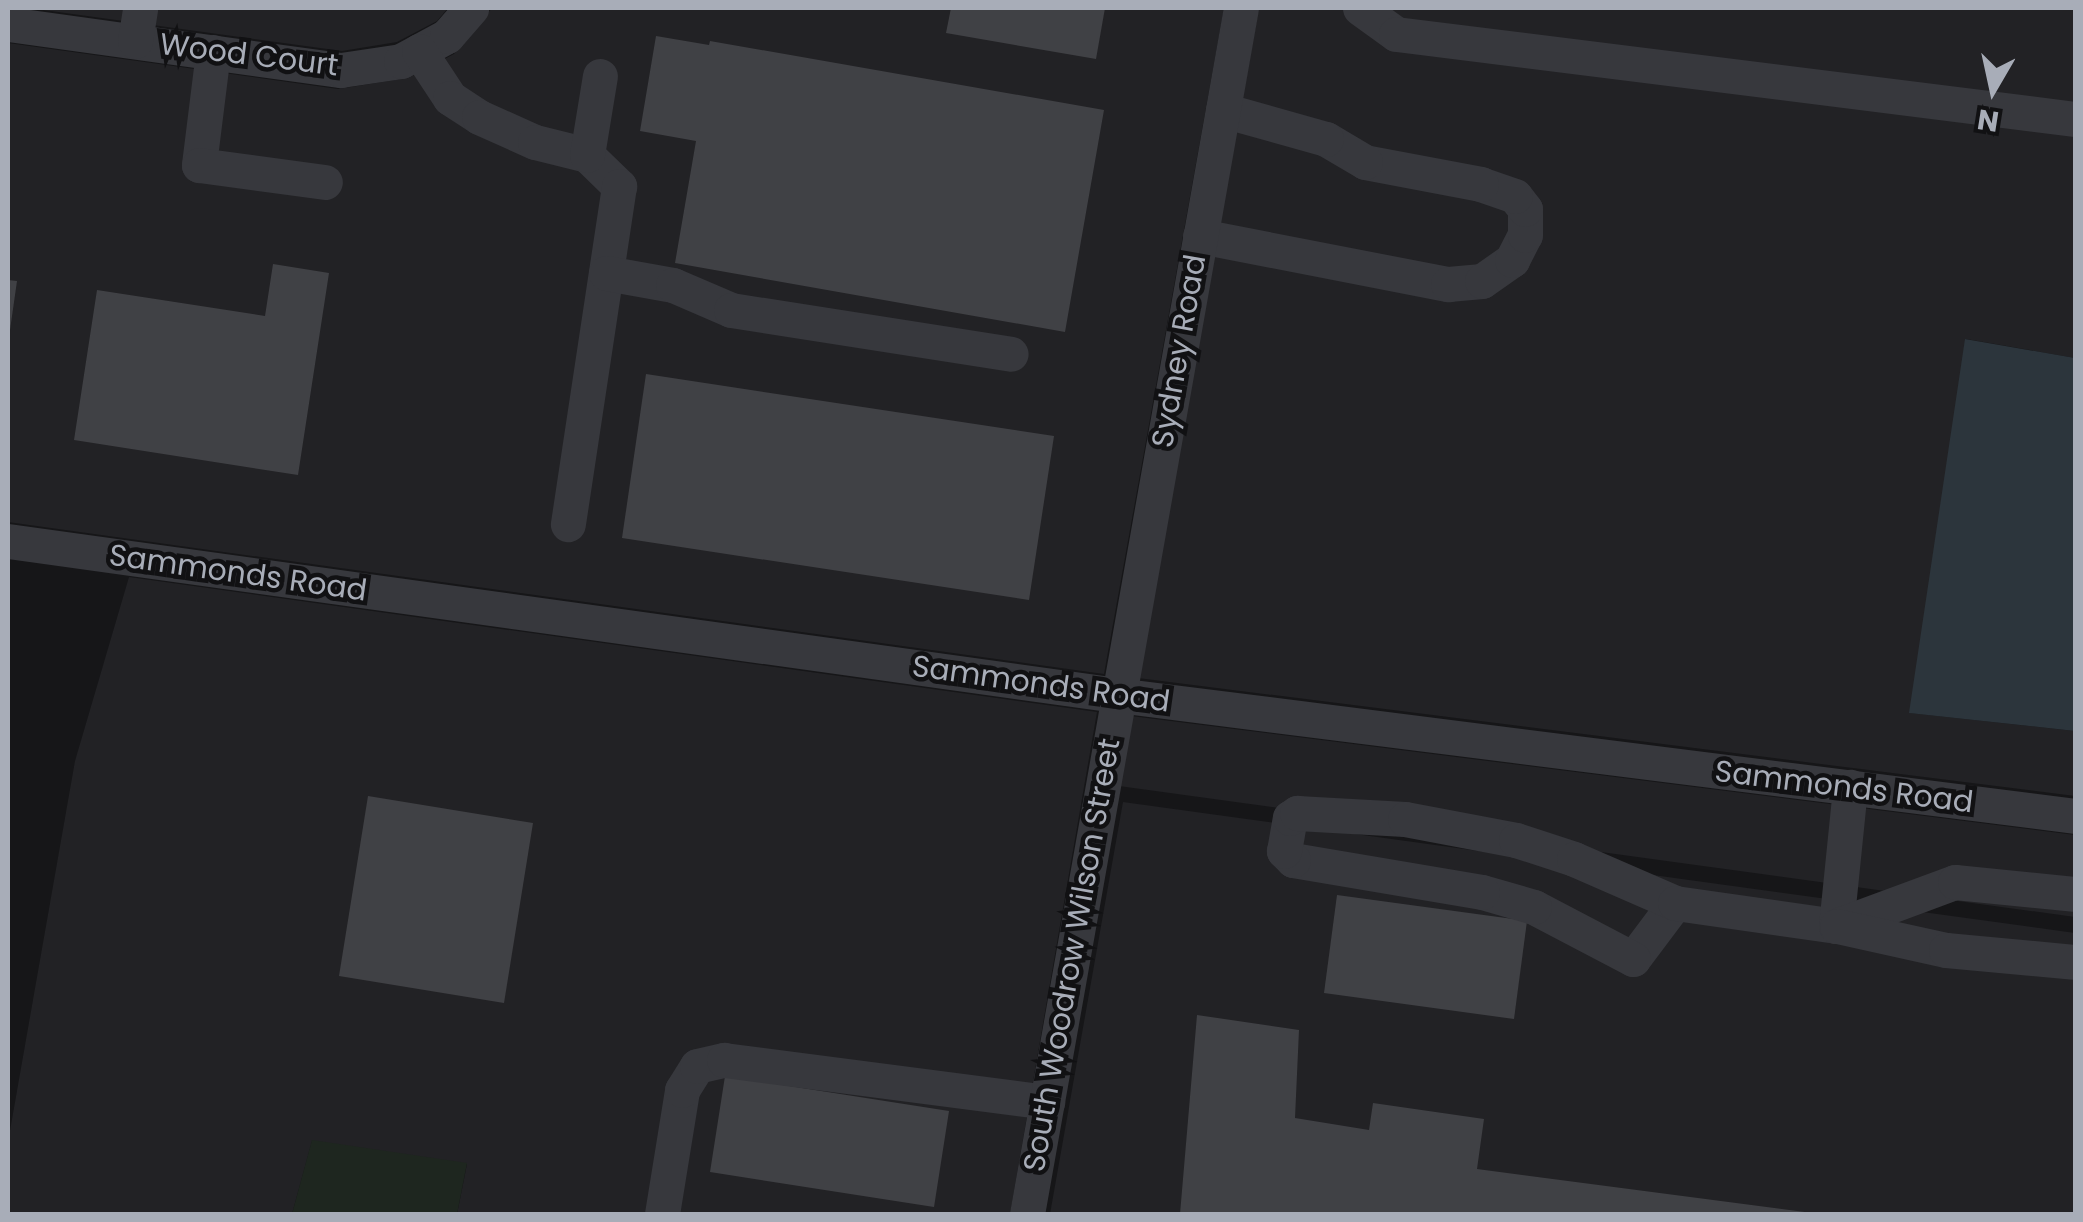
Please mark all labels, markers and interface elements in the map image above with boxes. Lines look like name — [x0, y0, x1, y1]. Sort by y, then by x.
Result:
street label: Wood Court — [158, 26, 340, 84]
north arrow — [1943, 40, 2043, 140]
text: N — [1975, 99, 2002, 141]
street label: Sydney Road — [1144, 252, 1214, 450]
street label: Sammonds Road — [107, 537, 369, 609]
street label: Sammonds Road — [910, 648, 1172, 720]
street label: South Woodrow Wilson Street — [1016, 736, 1128, 1174]
street label: Sammonds Road — [1713, 753, 1975, 821]

